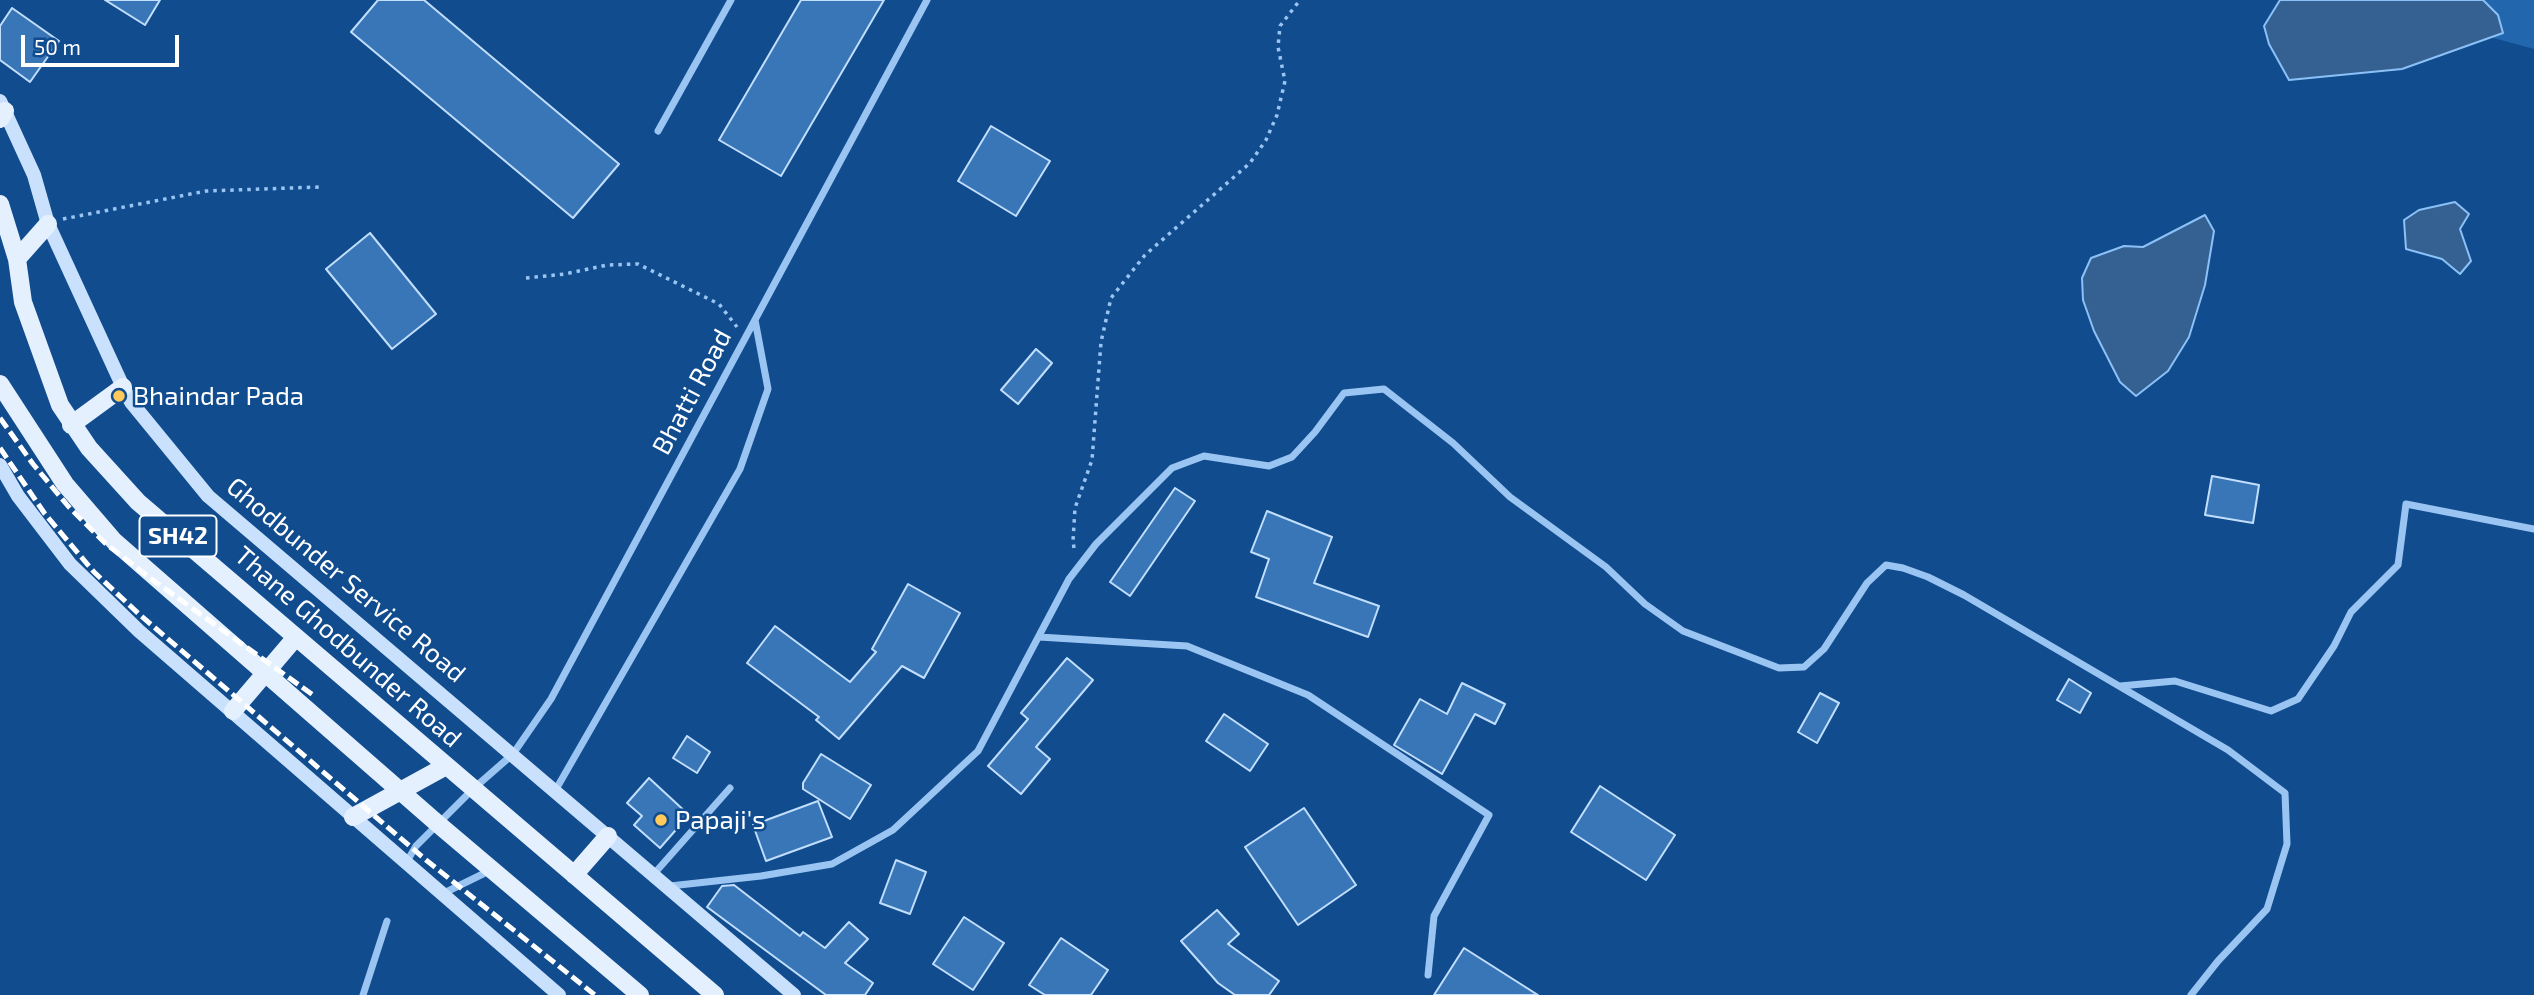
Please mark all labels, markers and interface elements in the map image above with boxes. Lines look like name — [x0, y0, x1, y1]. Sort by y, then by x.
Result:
scale bar — [24, 21, 182, 65]
text: 50 m — [34, 34, 81, 59]
street label: Bhatti Road — [646, 324, 738, 460]
place label: Bhaindar Pada — [133, 380, 304, 412]
marker: Bhaindar Pada — [111, 388, 127, 404]
street label: Ghodbunder Service Road — [220, 471, 472, 689]
road number: SH42 — [140, 516, 216, 556]
street label: Thane Ghodbunder Road — [228, 540, 468, 754]
place label: Papaji's — [675, 804, 765, 836]
marker: Papaji's — [653, 812, 669, 828]

